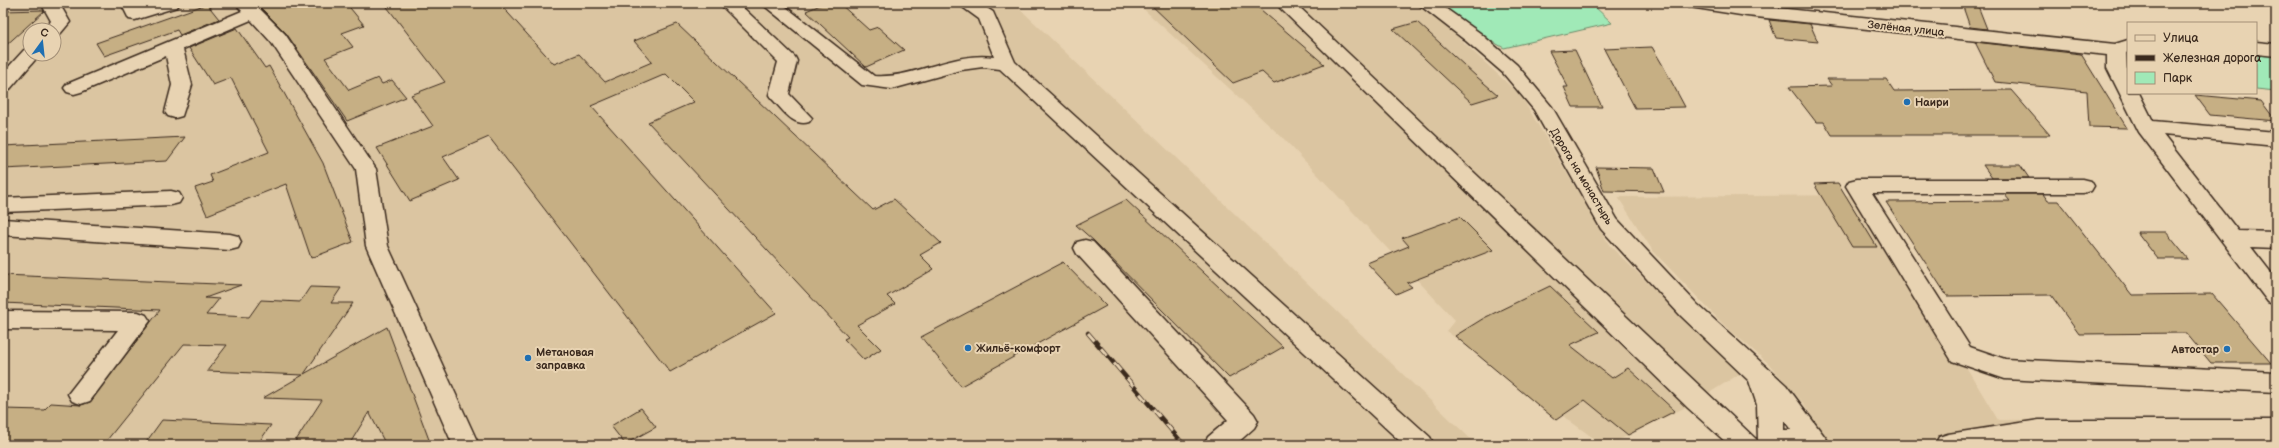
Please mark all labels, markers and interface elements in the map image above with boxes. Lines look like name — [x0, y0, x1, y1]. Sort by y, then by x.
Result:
street label: Зелёная улица — [1867, 18, 1945, 39]
north arrow — [22, 22, 62, 62]
legend — [2127, 22, 2257, 94]
text: С — [39, 26, 50, 40]
text: Улица — [2163, 31, 2199, 46]
text: Железная дорога — [2163, 51, 2261, 66]
text: Парк — [2163, 71, 2193, 86]
place label: Наири — [1915, 96, 1949, 109]
marker: Наири — [1902, 97, 1912, 107]
street label: Дорога на монастырь — [1548, 126, 1616, 227]
place label: Жильё-комфорт — [976, 342, 1061, 355]
marker: Жильё-комфорт — [963, 343, 973, 353]
place label: Автостар — [2171, 343, 2219, 356]
marker: Автостар — [2222, 344, 2232, 354]
place label: Метановая заправка — [536, 346, 594, 372]
marker: Метановая заправка — [523, 353, 533, 363]

